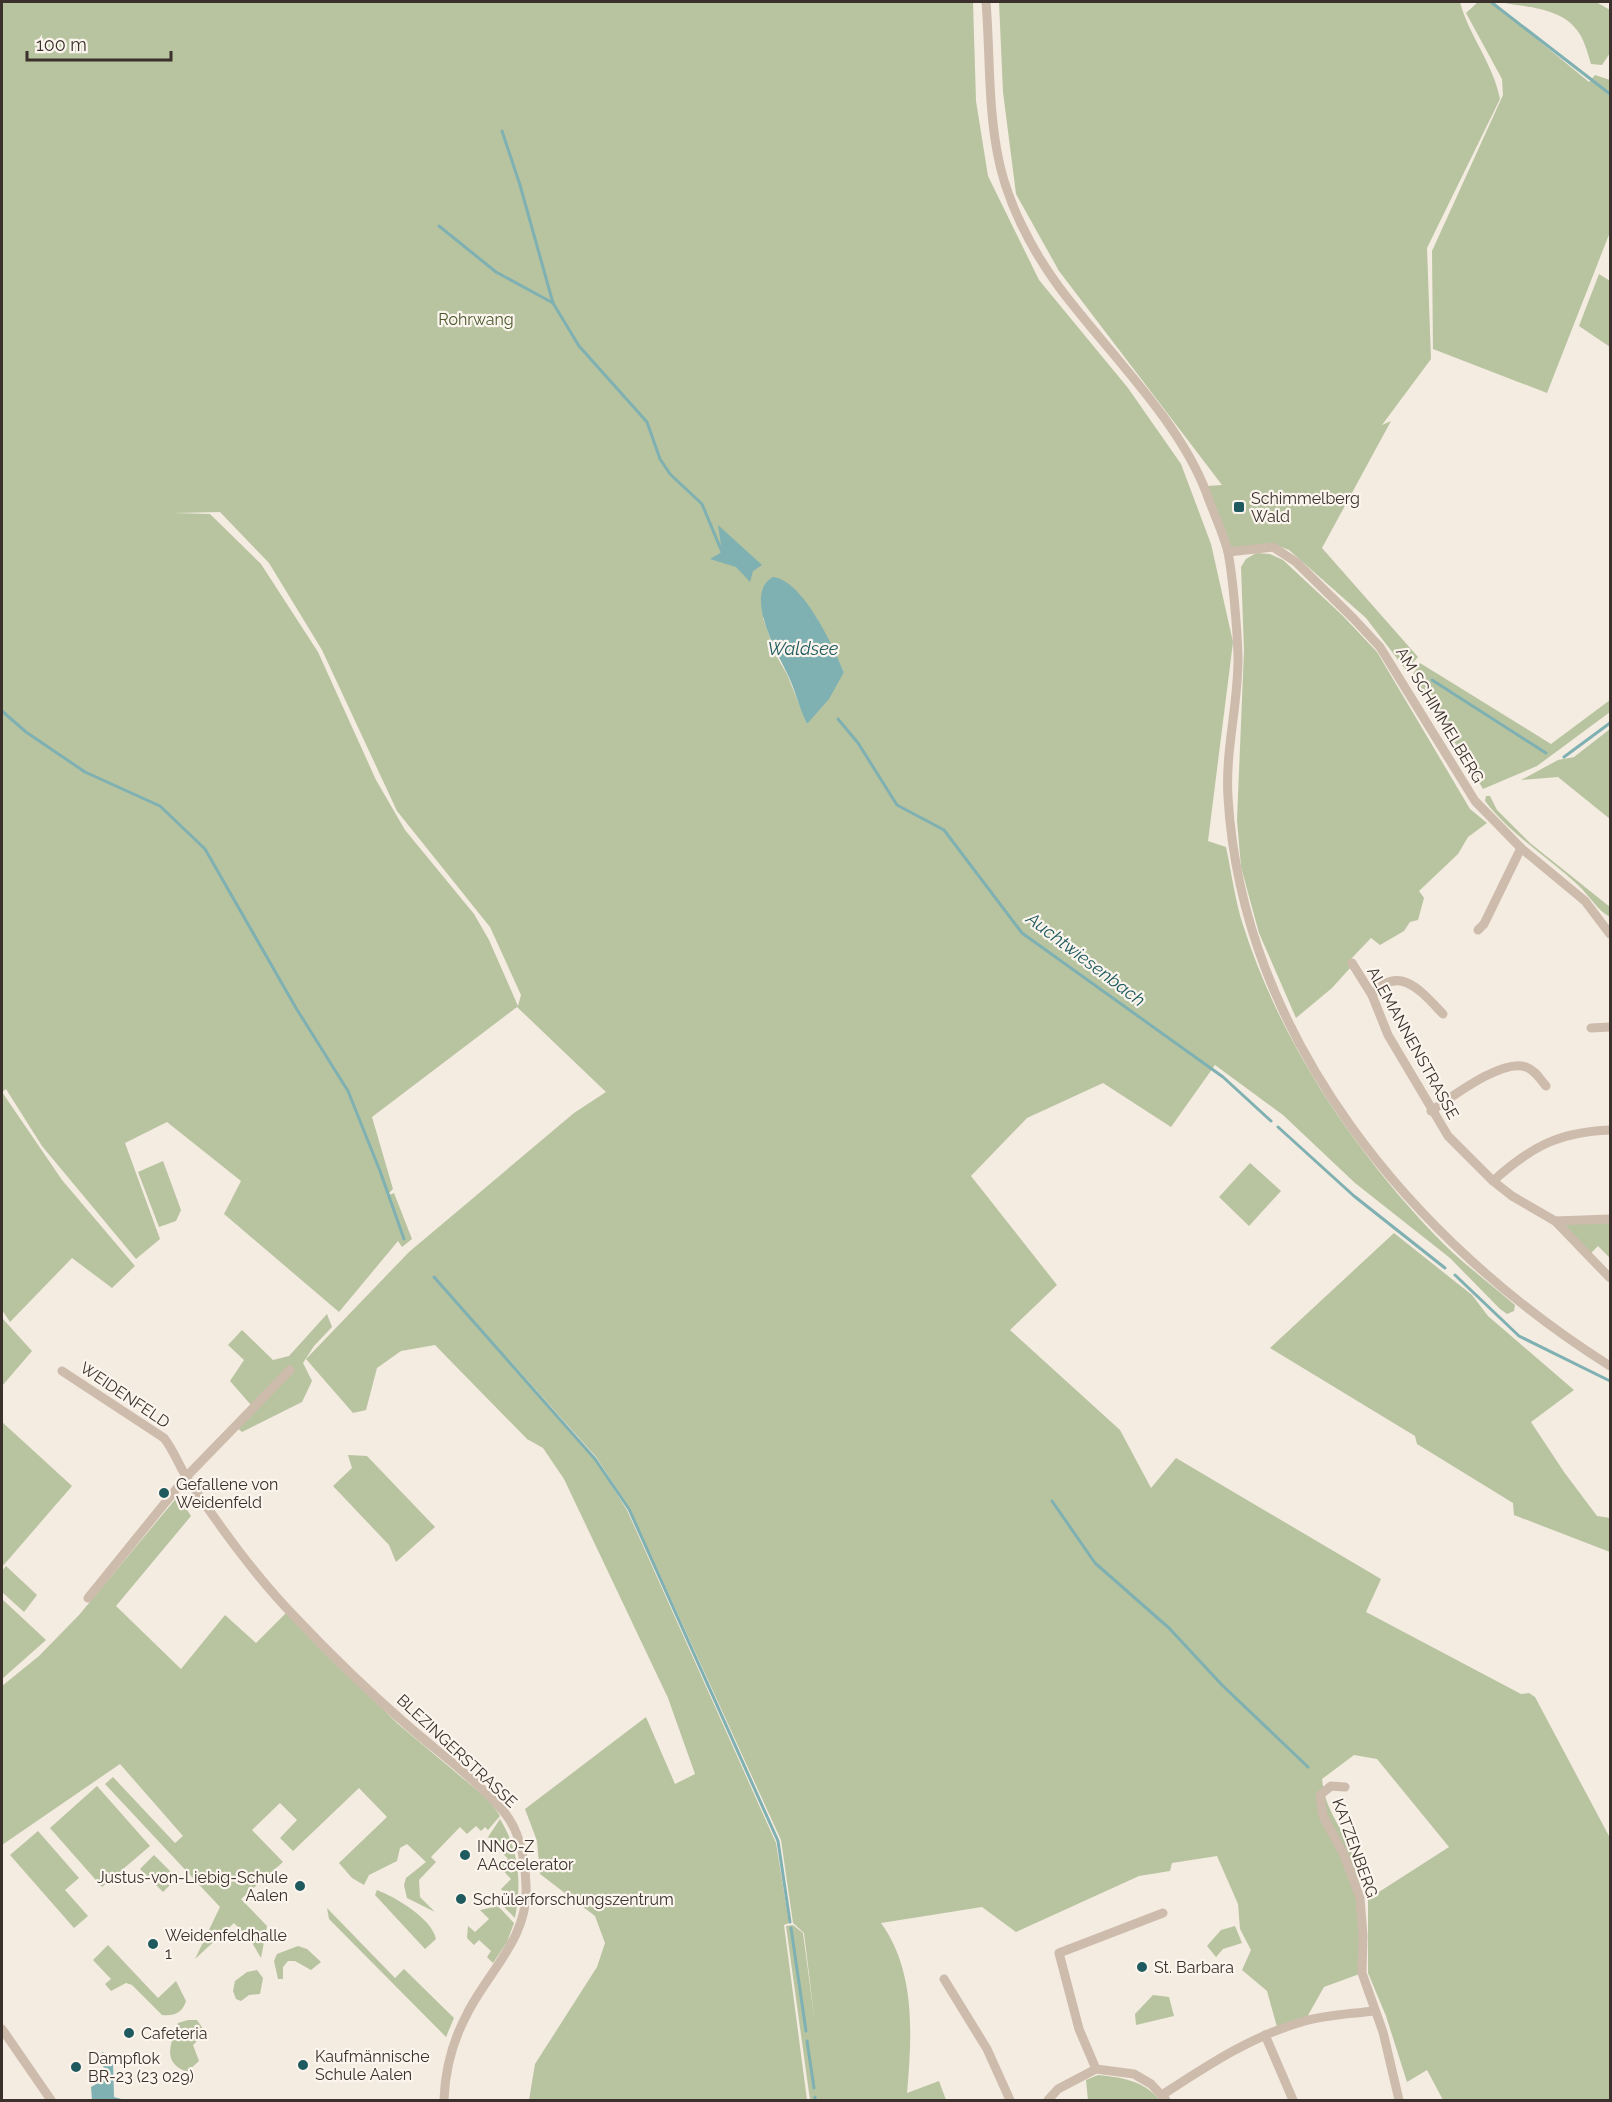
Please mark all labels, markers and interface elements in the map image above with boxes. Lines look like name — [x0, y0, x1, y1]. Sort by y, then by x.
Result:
scale bar — [27, 24, 171, 62]
text: 100 m — [36, 34, 87, 55]
park label: Rohrwang — [438, 310, 514, 329]
place label: Schimmelberg Wald — [1251, 489, 1360, 526]
marker: Schimmelberg Wald — [1232, 500, 1246, 514]
water label: Waldsee — [768, 638, 839, 659]
street label: AM SCHIMMELBERG — [1392, 644, 1488, 786]
water label: Auchtwiesenbach — [1022, 907, 1149, 1010]
street label: ALEMANNENSTRASSE — [1363, 964, 1463, 1123]
street label: WEIDENFELD — [77, 1358, 173, 1432]
place label: Gefallene von Weidenfeld — [176, 1475, 278, 1512]
marker: Gefallene von Weidenfeld — [157, 1486, 171, 1500]
street label: BLEZINGERSTRASSE — [393, 1690, 521, 1812]
street label: KATZENBERG — [1328, 1796, 1382, 1900]
place label: INNO-Z AAccelerator — [477, 1837, 574, 1874]
marker: INNO-Z AAccelerator — [458, 1848, 472, 1862]
place label: Justus-von-Liebig-Schule Aalen — [97, 1868, 288, 1905]
marker: Justus-von-Liebig-Schule Aalen — [293, 1879, 307, 1893]
place label: Schülerforschungszentrum — [473, 1890, 674, 1909]
marker: Schülerforschungszentrum — [454, 1892, 468, 1906]
place label: Weidenfeldhalle 1 — [165, 1926, 287, 1963]
marker: Weidenfeldhalle 1 — [146, 1937, 160, 1951]
place label: St. Barbara — [1154, 1958, 1234, 1977]
marker: St. Barbara — [1135, 1960, 1149, 1974]
place label: Cafeteria — [141, 2024, 207, 2043]
marker: Cafeteria — [122, 2026, 136, 2040]
place label: Kaufmännische Schule Aalen — [315, 2047, 430, 2084]
place label: Dampflok BR-23 (23 029) — [88, 2049, 194, 2086]
marker: Kaufmännische Schule Aalen — [296, 2058, 310, 2072]
marker: Dampflok BR-23 (23 029) — [69, 2060, 83, 2074]

